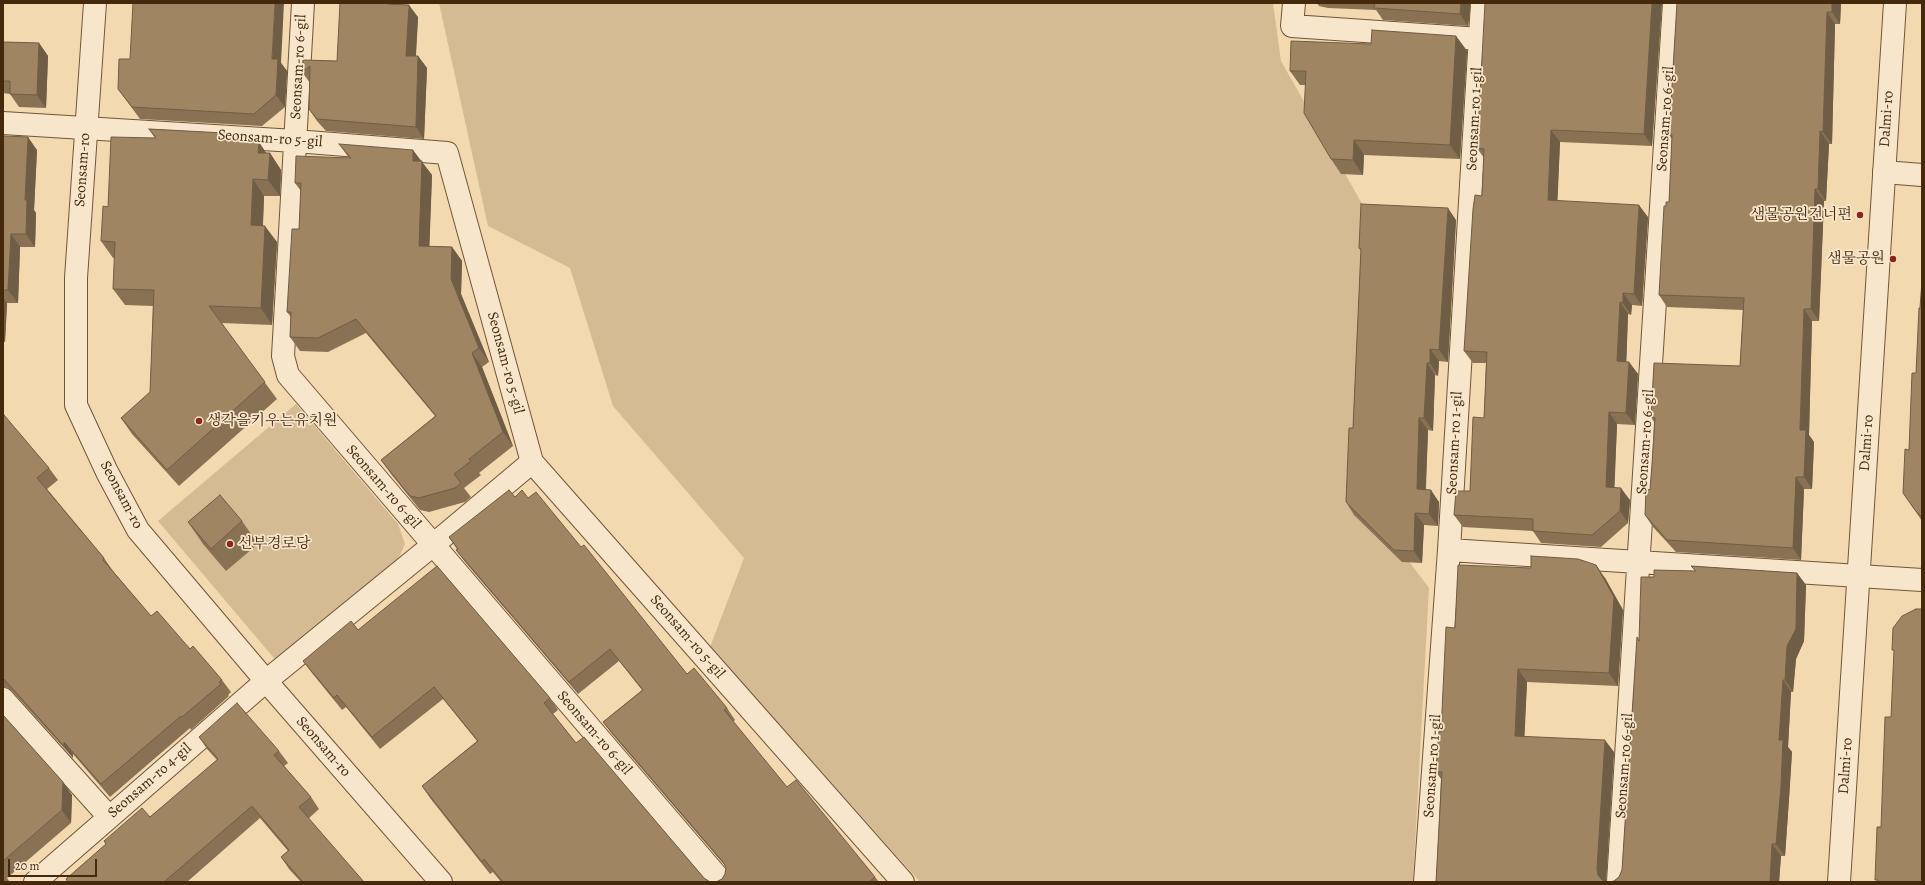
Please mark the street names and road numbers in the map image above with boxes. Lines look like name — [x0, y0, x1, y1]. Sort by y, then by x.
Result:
street label: Seonsam-ro 6-gil — [287, 14, 311, 120]
street label: Seonsam-ro 6-gil — [1653, 66, 1679, 172]
street label: Seonsam-ro 1-gil — [1463, 67, 1487, 171]
street label: Dalmi-ro — [1876, 90, 1898, 148]
street label: Seonsam-ro 5-gil — [217, 126, 323, 152]
street label: Seonsam-ro — [71, 132, 95, 208]
street label: Seonsam-ro 5-gil — [483, 310, 527, 416]
street label: Seonsam-ro 6-gil — [1633, 389, 1659, 495]
street label: Seonsam-ro 1-gil — [1443, 391, 1467, 495]
street label: Dalmi-ro — [1856, 414, 1878, 472]
street label: Seonsam-ro 6-gil — [342, 441, 424, 533]
street label: Seonsam-ro — [96, 458, 146, 532]
street label: Seonsam-ro 5-gil — [646, 592, 728, 682]
street label: Seonsam-ro 6-gil — [553, 687, 635, 779]
street label: Seonsam-ro — [292, 713, 354, 781]
street label: Seonsam-ro 6-gil — [1612, 713, 1638, 819]
street label: Seonsam-ro 1-gil — [1420, 714, 1446, 818]
street label: Dalmi-ro — [1835, 737, 1857, 795]
street label: Seonsam-ro 4-gil — [104, 740, 196, 822]

